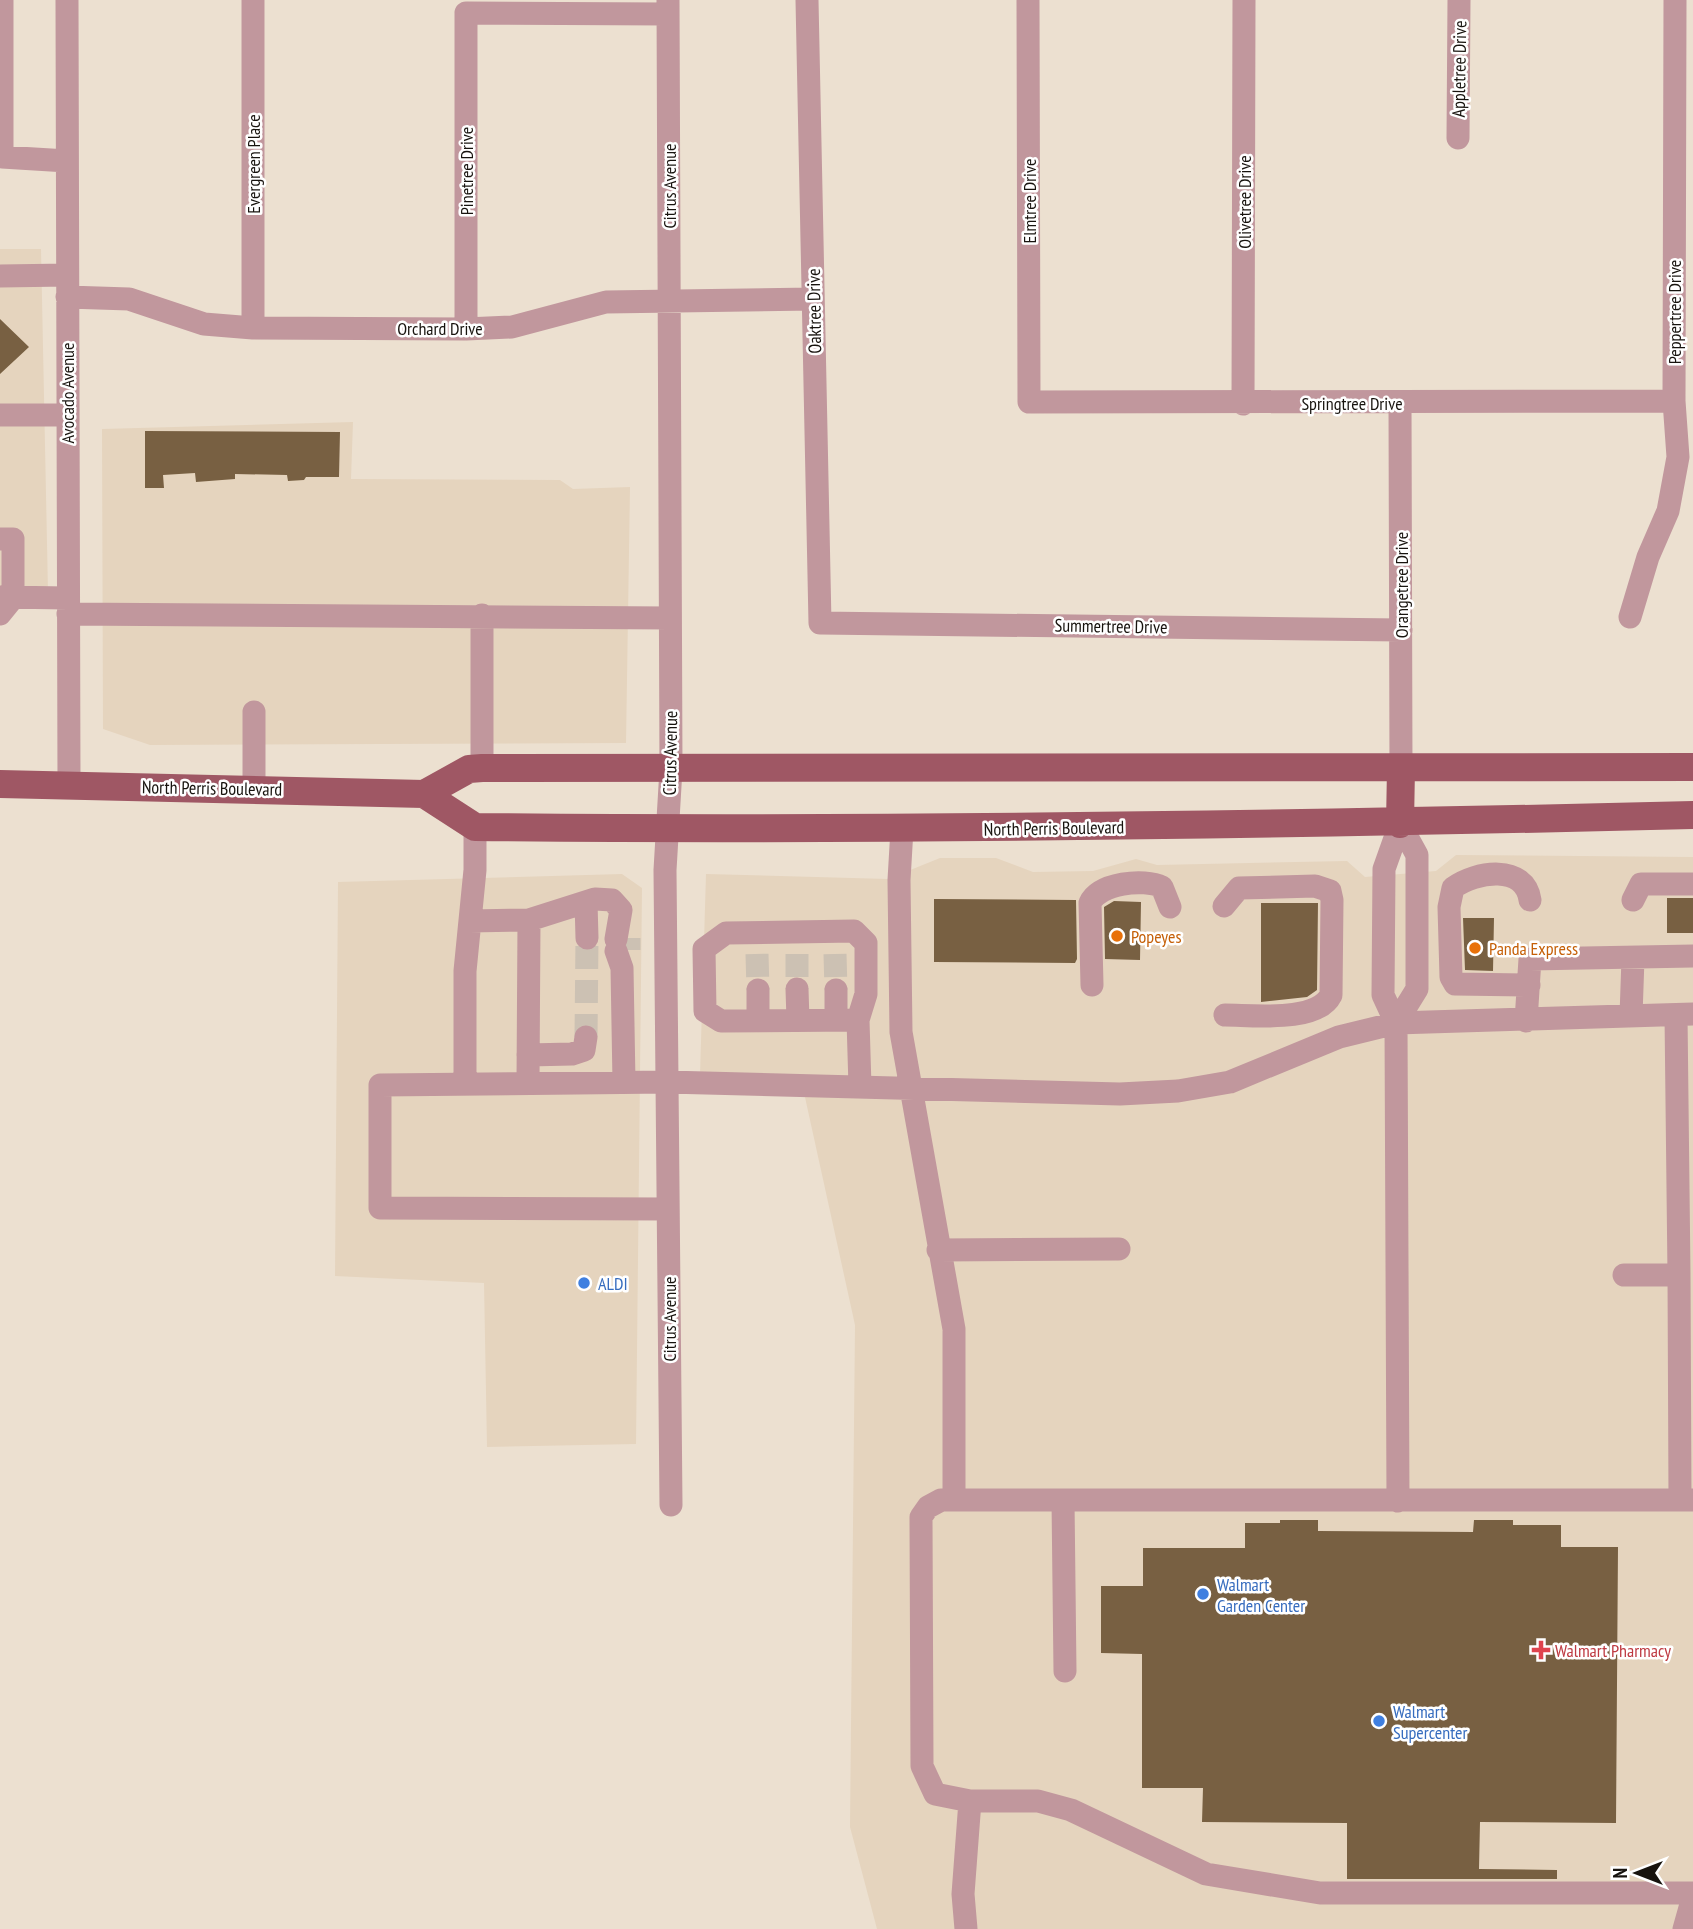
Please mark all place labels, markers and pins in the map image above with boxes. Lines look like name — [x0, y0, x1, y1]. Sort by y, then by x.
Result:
place label: Popeyes — [1131, 925, 1182, 948]
marker: Popeyes — [1109, 928, 1125, 944]
place label: Panda Express — [1489, 937, 1578, 960]
marker: Panda Express — [1467, 940, 1483, 956]
place label: ALDI — [598, 1272, 628, 1295]
marker: ALDI — [576, 1275, 592, 1291]
place label: Walmart Garden Center — [1217, 1573, 1305, 1617]
marker: Walmart Garden Center — [1195, 1586, 1211, 1602]
place label: Walmart Pharmacy — [1555, 1639, 1671, 1662]
marker: Walmart Pharmacy — [1533, 1642, 1549, 1658]
place label: Walmart Supercenter — [1393, 1700, 1467, 1744]
marker: Walmart Supercenter — [1371, 1713, 1387, 1729]

